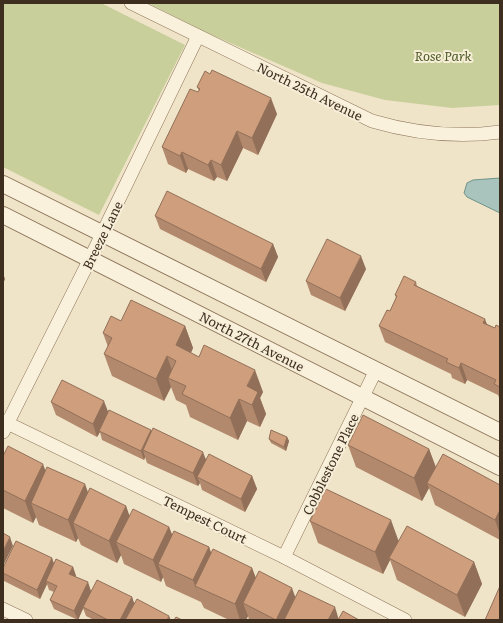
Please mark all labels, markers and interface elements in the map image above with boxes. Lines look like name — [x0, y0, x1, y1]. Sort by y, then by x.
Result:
park label: Rose Park — [414, 46, 472, 65]
street label: North 25th Avenue — [254, 57, 366, 125]
street label: Breeze Lane — [77, 197, 127, 272]
street label: North 27th Avenue — [196, 306, 308, 376]
street label: Cobblestone Place — [297, 410, 363, 518]
street label: Tempest Court — [159, 490, 251, 548]

